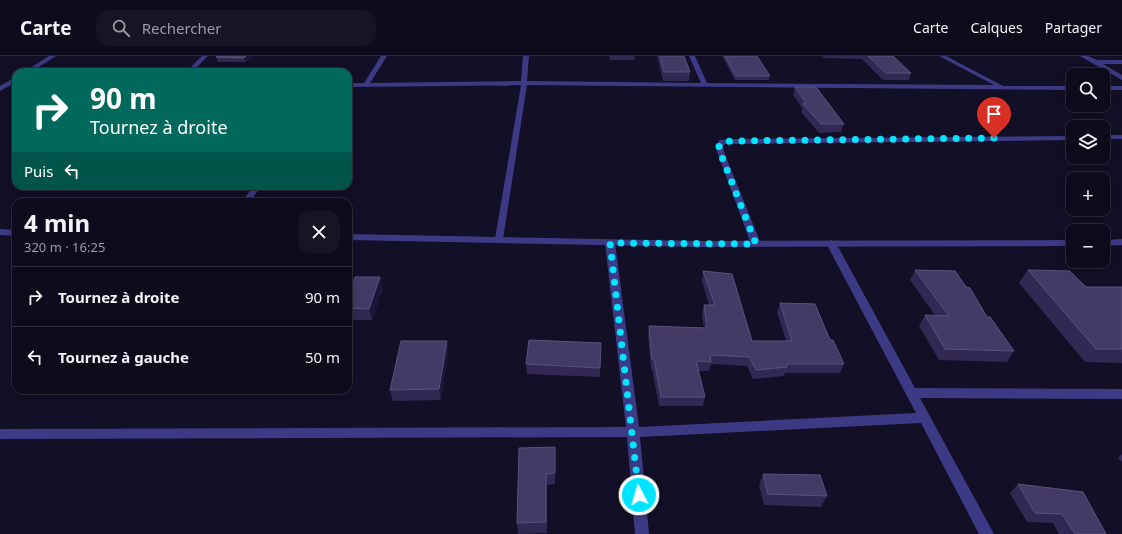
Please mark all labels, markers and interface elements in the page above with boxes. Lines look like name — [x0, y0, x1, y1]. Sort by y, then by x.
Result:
search box — [96, 10, 376, 46]
text: Carte — [20, 15, 72, 41]
icon: search — [110, 17, 132, 39]
text: Rechercher — [142, 18, 221, 38]
text: Carte — [913, 18, 949, 37]
text: Calques — [971, 18, 1023, 37]
text: Partager — [1045, 18, 1102, 37]
map controls — [1066, 68, 1110, 268]
button: search — [1066, 68, 1110, 112]
text: 90 m — [90, 79, 157, 117]
icon: right — [24, 84, 76, 136]
pin — [977, 97, 1011, 138]
icon: arrive — [983, 103, 1005, 125]
text: Tournez à droite — [90, 115, 228, 139]
button: layers — [1066, 120, 1110, 164]
icon: left — [61, 160, 83, 182]
text: Puis — [24, 161, 53, 181]
button: + — [1066, 172, 1110, 216]
text: 4 min — [24, 206, 90, 239]
button: close — [298, 211, 340, 253]
button: − — [1066, 224, 1110, 268]
text: 320 m · 16:25 — [24, 238, 105, 256]
icon: right — [24, 286, 46, 308]
text: Tournez à droite — [58, 287, 179, 307]
text: 90 m — [305, 287, 340, 307]
icon: left — [24, 346, 46, 368]
text: Tournez à gauche — [58, 347, 189, 367]
text: 50 m — [305, 347, 340, 367]
position arrow — [618, 474, 660, 516]

